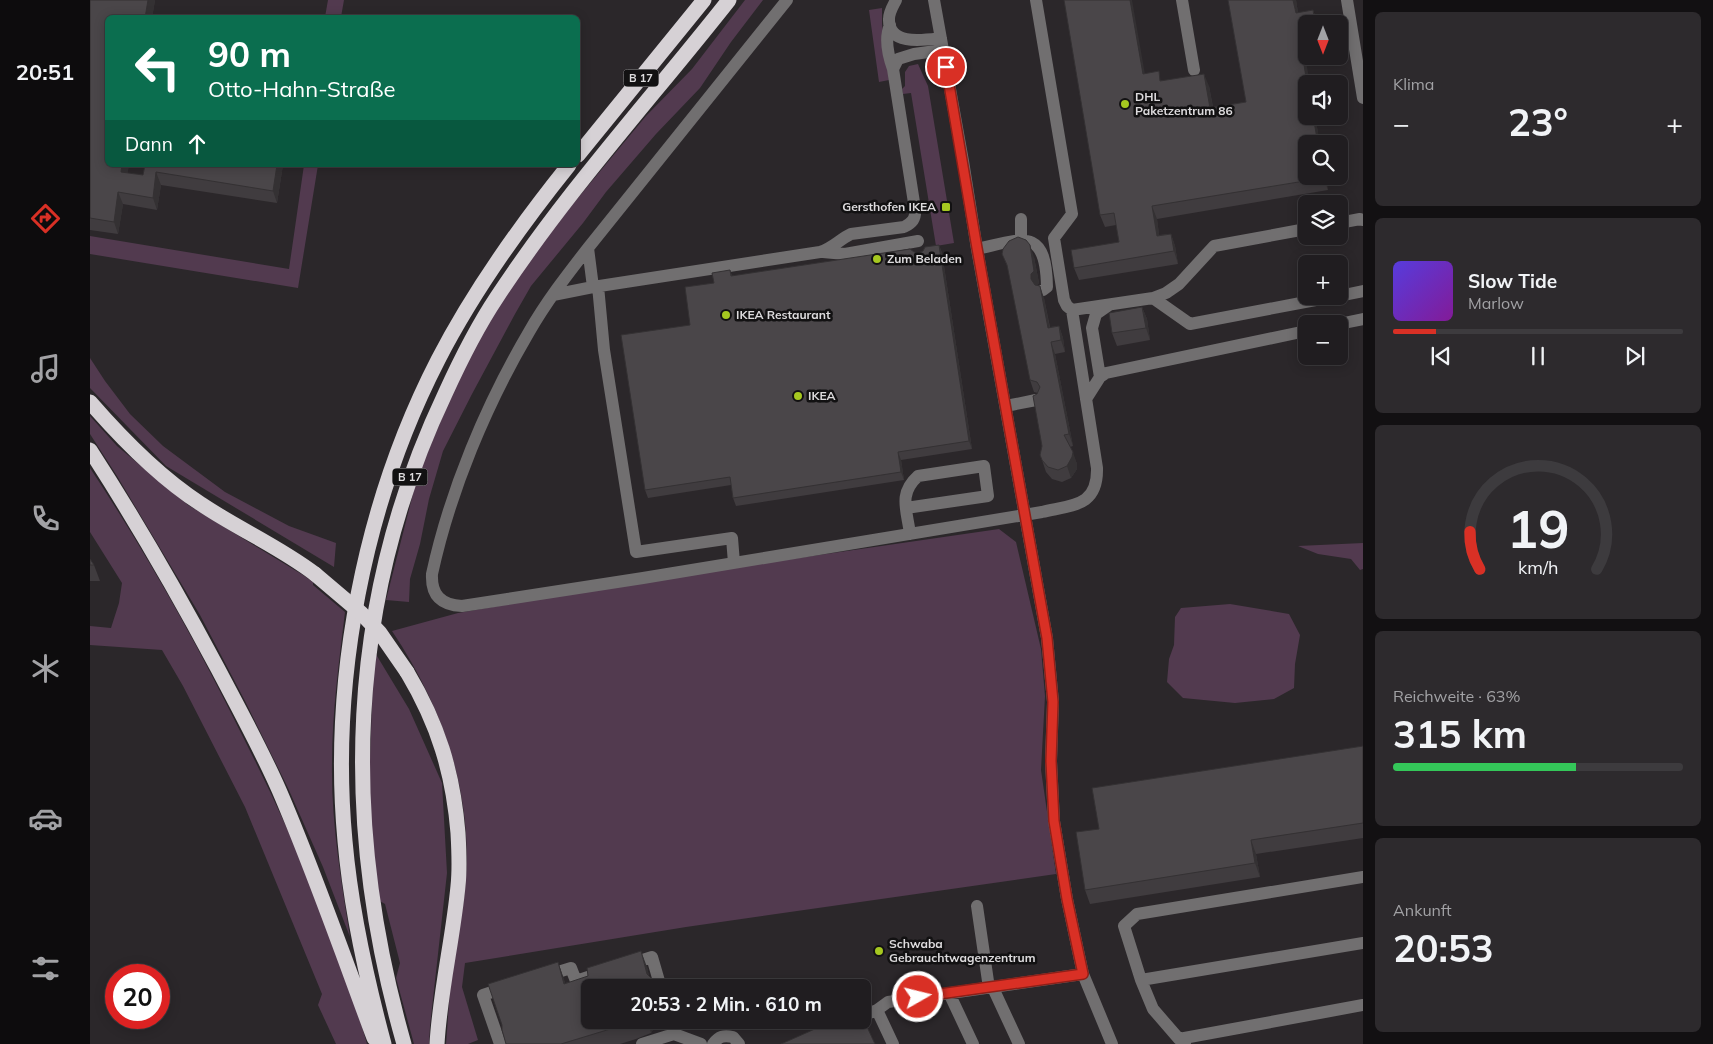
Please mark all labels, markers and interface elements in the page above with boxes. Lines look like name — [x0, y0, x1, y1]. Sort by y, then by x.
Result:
north arrow — [1298, 15, 1348, 65]
map controls — [1298, 15, 1348, 365]
text: 90 m — [208, 32, 291, 76]
icon: left — [125, 35, 190, 100]
pin — [925, 46, 967, 88]
icon: arrive — [932, 53, 960, 81]
text: 20:51 — [16, 58, 74, 86]
road number: B 17 — [624, 70, 658, 86]
text: Klima — [1393, 74, 1434, 94]
text: Otto-Hahn-Straße — [208, 75, 395, 103]
button: sound — [1298, 75, 1348, 125]
place label: DHL Paketzentrum 86 — [1135, 89, 1233, 118]
marker: DHL Paketzentrum 86 — [1119, 98, 1131, 110]
text: 23° — [1508, 98, 1568, 146]
text: − — [1393, 106, 1410, 141]
text: + — [1666, 106, 1683, 141]
icon: ahead — [183, 130, 211, 158]
text: Dann — [125, 132, 173, 156]
button: search — [1298, 135, 1348, 185]
button: layers — [1298, 195, 1348, 245]
place label: Gersthofen IKEA — [842, 199, 936, 214]
icon: directions — [28, 201, 63, 236]
marker: Gersthofen IKEA — [940, 201, 952, 213]
place label: Zum Beladen — [887, 251, 962, 266]
marker: Zum Beladen — [871, 253, 883, 265]
button: + — [1298, 255, 1348, 305]
text: Slow Tide — [1468, 269, 1557, 293]
text: Marlow — [1468, 293, 1524, 313]
place label: IKEA Restaurant — [736, 307, 831, 322]
marker: IKEA Restaurant — [720, 309, 732, 321]
button: − — [1298, 315, 1348, 365]
icon: previous — [1427, 342, 1455, 370]
icon: pause — [1524, 342, 1552, 370]
icon: next — [1621, 342, 1649, 370]
icon: music — [28, 351, 63, 386]
place label: IKEA — [808, 388, 835, 403]
marker: IKEA — [792, 390, 804, 402]
road number: B 17 — [392, 468, 428, 486]
text: 19 — [1507, 496, 1569, 561]
icon: phone — [28, 501, 63, 536]
text: km/h — [1518, 556, 1558, 578]
icon: climate — [28, 651, 63, 686]
text: Reichweite · 63% — [1393, 686, 1520, 706]
text: 315 km — [1393, 710, 1527, 758]
icon: car — [28, 801, 63, 836]
text: Ankunft — [1393, 900, 1452, 920]
text: 20:53 — [1393, 924, 1494, 972]
place label: Schwaba Gebrauchtwagenzentrum — [889, 936, 1036, 965]
marker: Schwaba Gebrauchtwagenzentrum — [873, 945, 885, 957]
icon: filters — [28, 951, 63, 986]
speed limit sign: 20 — [105, 964, 170, 1029]
position arrow — [891, 970, 943, 1022]
text: 20:53 · 2 Min. · 610 m — [630, 992, 822, 1016]

